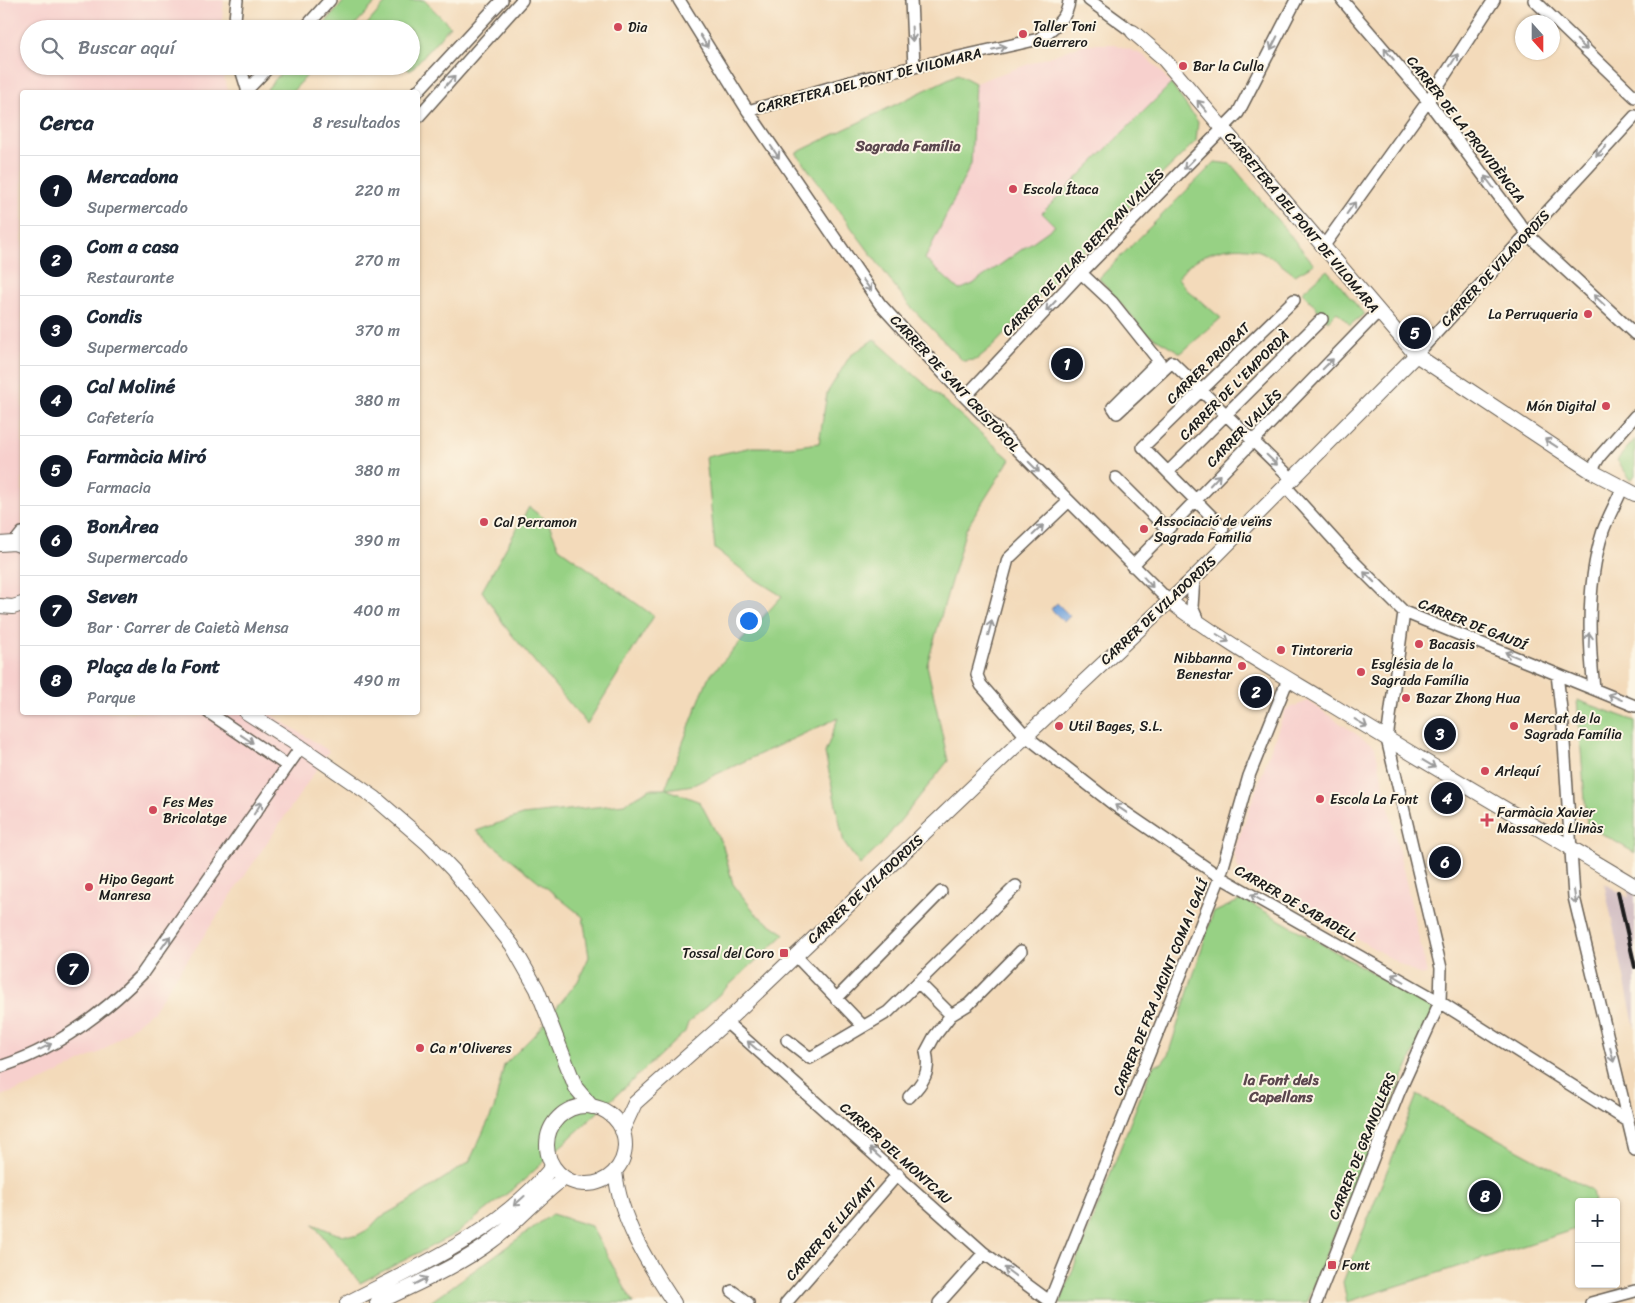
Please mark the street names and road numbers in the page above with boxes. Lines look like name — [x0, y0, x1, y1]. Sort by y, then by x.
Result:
street label: CARRETERA DEL PONT DE VILOMARA — [754, 40, 984, 121]
street label: CARRER DE LA PROVIDÈNCIA — [1400, 50, 1531, 208]
street label: CARRETERA DEL PONT DE VILOMARA — [1218, 126, 1385, 319]
street label: CARRER DE PILAR BERTRAN VALLÈS — [996, 162, 1171, 342]
street label: CARRER DE VILADORDIS — [1434, 204, 1557, 333]
street label: CARRER DE SANT CRISTÒFOL — [884, 309, 1026, 458]
street label: CARRER PRIORAT — [1160, 315, 1258, 410]
street label: CARRER DE L'EMPORDÀ — [1173, 324, 1296, 447]
street label: CARRER VALLÈS — [1200, 383, 1289, 474]
street label: CARRER DE VILADORDIS — [1094, 549, 1223, 671]
street label: CARRER DE GAUDÍ — [1415, 591, 1532, 658]
street label: CARRER DE VILADORDIS — [801, 828, 930, 950]
street label: CARRER DE SABADELL — [1230, 858, 1362, 949]
street label: CARRER DE FRA JACINT COMA I GALÍ — [1105, 874, 1216, 1099]
street label: CARRER DE GRANOLLERS — [1322, 1068, 1404, 1223]
street label: CARRER DEL MONTCAU — [834, 1096, 958, 1211]
street label: CARRER DE LLEVANT — [779, 1171, 884, 1287]

